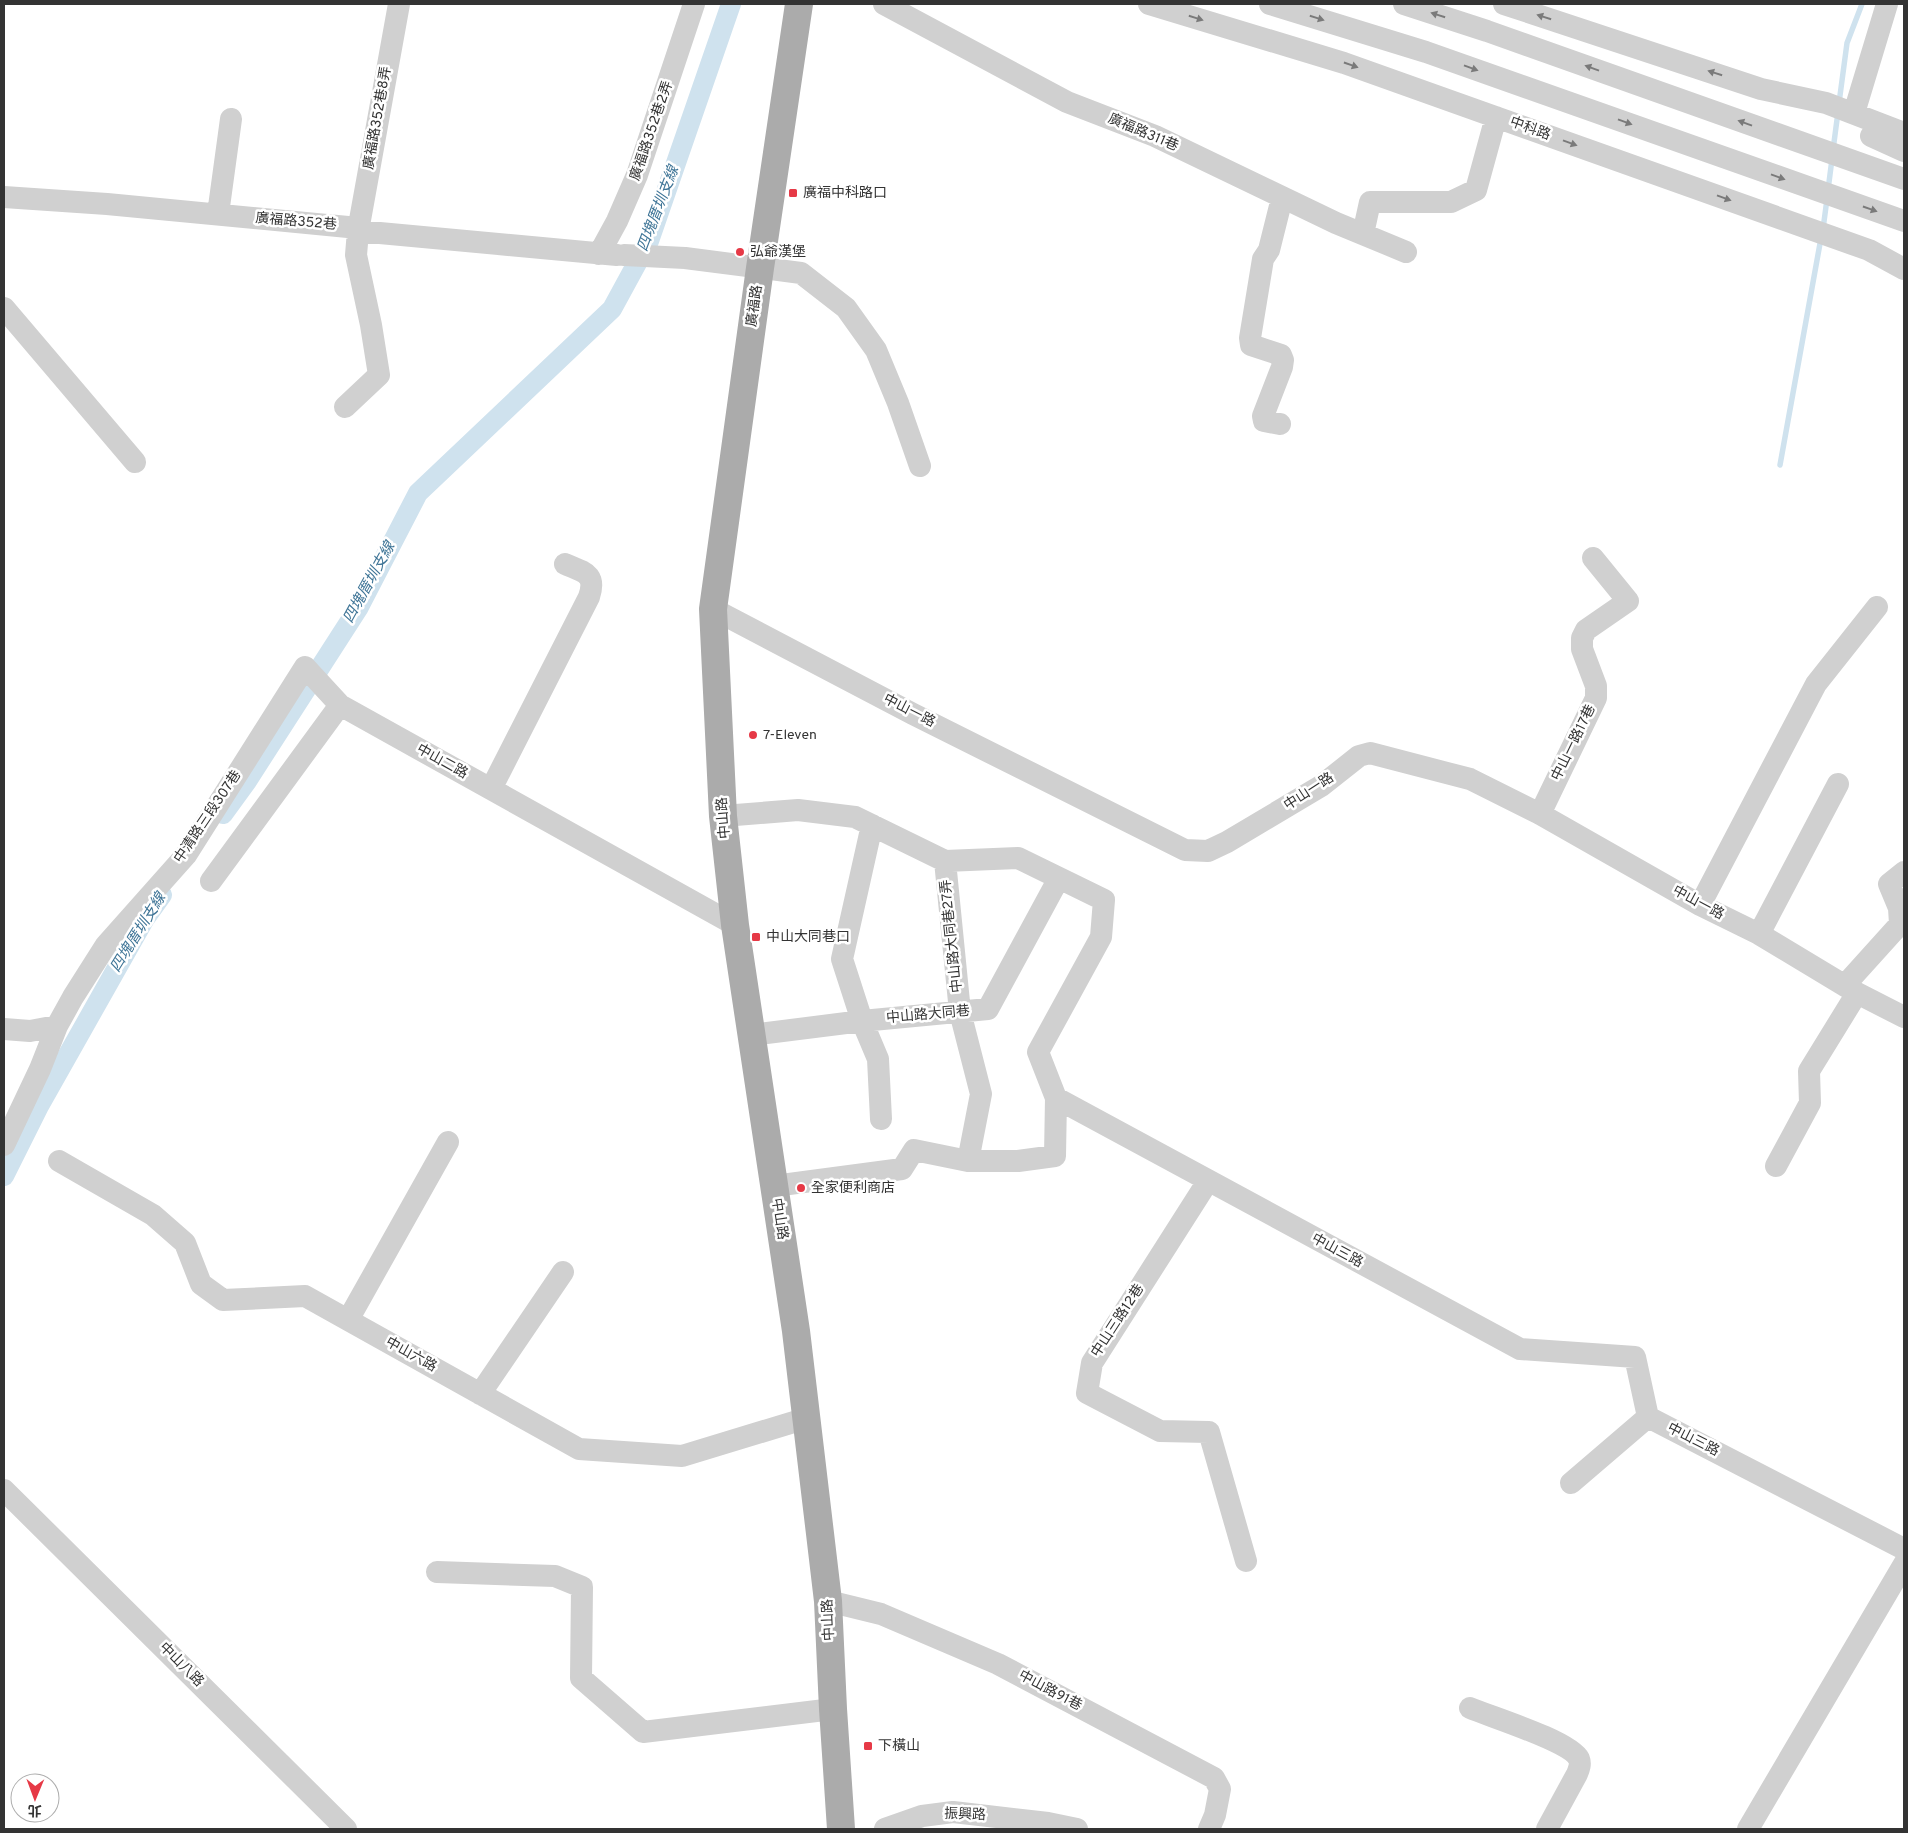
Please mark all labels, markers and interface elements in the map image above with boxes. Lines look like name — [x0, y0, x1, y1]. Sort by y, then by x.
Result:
one-way arrow — [1431, 11, 1446, 18]
one-way arrow — [1536, 13, 1551, 21]
one-way arrow — [1189, 14, 1204, 22]
one-way arrow — [1309, 15, 1324, 22]
one-way arrow — [1344, 62, 1359, 70]
one-way arrow — [1584, 64, 1599, 72]
street label: 廣福路352巷8弄 — [361, 65, 395, 171]
one-way arrow — [1464, 65, 1479, 72]
one-way arrow — [1707, 69, 1722, 77]
street label: 廣福路352巷2弄 — [627, 79, 677, 183]
street label: 廣福路311巷 — [1105, 111, 1181, 155]
street label: 中科路 — [1507, 114, 1553, 144]
one-way arrow — [1617, 119, 1632, 126]
one-way arrow — [1737, 119, 1752, 127]
one-way arrow — [1563, 140, 1578, 147]
water label: 四塊厝圳支線 — [634, 162, 685, 254]
one-way arrow — [1771, 173, 1786, 181]
place label: 廣福中科路口 — [803, 185, 887, 202]
marker: 廣福中科路口 — [787, 187, 799, 199]
one-way arrow — [1716, 195, 1731, 202]
one-way arrow — [1863, 205, 1878, 213]
street label: 廣福路352巷 — [255, 210, 337, 234]
place label: 弘爺漢堡 — [750, 244, 806, 261]
marker: 弘爺漢堡 — [734, 246, 746, 258]
street label: 廣福路 — [744, 284, 766, 328]
water label: 四塊厝圳支線 — [340, 537, 401, 627]
street label: 中山一路 — [880, 691, 938, 731]
street label: 中山一路17巷 — [1548, 702, 1600, 784]
place label: 7-Eleven — [763, 727, 817, 744]
marker: 7-Eleven — [747, 729, 759, 741]
street label: 中山二路 — [413, 741, 471, 783]
street label: 中清路三段307巷 — [171, 767, 245, 867]
street label: 中山一路 — [1281, 770, 1337, 814]
street label: 中山路 — [714, 796, 734, 840]
street label: 中山路大同巷27弄 — [938, 879, 966, 993]
street label: 中山一路 — [1669, 882, 1727, 924]
water label: 四塊厝圳支線 — [107, 888, 172, 976]
place label: 中山大同巷口 — [766, 929, 850, 946]
marker: 中山大同巷口 — [750, 931, 762, 943]
street label: 中山路大同巷 — [885, 1003, 971, 1027]
place label: 全家便利商店 — [811, 1179, 895, 1197]
marker: 全家便利商店 — [795, 1182, 807, 1194]
street label: 中山路 — [767, 1197, 791, 1241]
street label: 中山三路 — [1308, 1230, 1366, 1272]
street label: 中山三路12巷 — [1088, 1281, 1148, 1361]
street label: 中山六路 — [382, 1334, 440, 1376]
street label: 中山三路 — [1664, 1420, 1722, 1460]
street label: 中山路 — [819, 1599, 839, 1641]
street label: 中山八路 — [155, 1639, 207, 1691]
street label: 中山路91巷 — [1015, 1667, 1085, 1715]
place label: 下橫山 — [878, 1738, 920, 1755]
marker: 下橫山 — [862, 1740, 874, 1752]
north arrow — [10, 1773, 60, 1823]
text: 北 — [28, 1801, 42, 1818]
street label: 振興路 — [944, 1806, 986, 1824]

